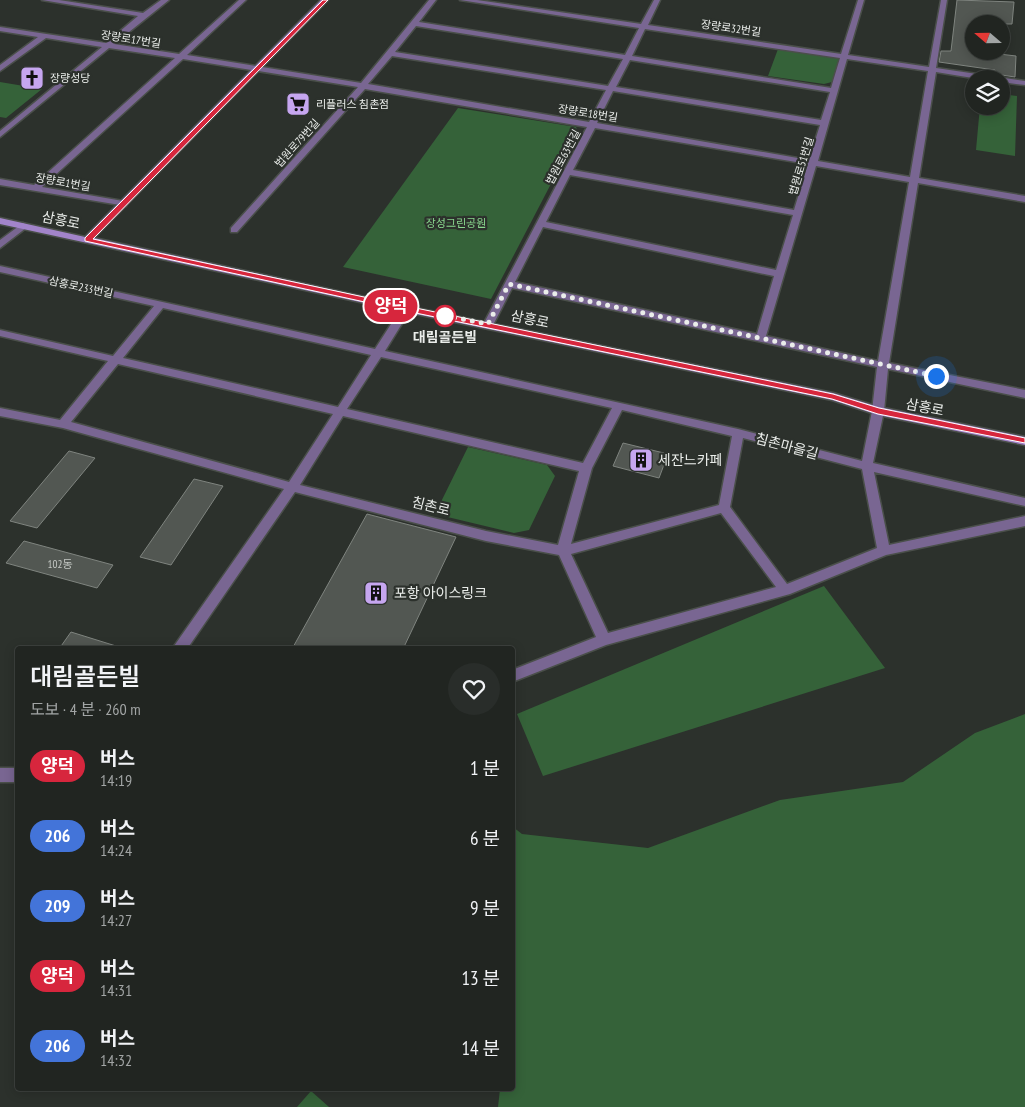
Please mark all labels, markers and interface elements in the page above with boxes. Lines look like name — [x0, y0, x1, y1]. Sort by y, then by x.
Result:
north arrow — [965, 15, 1010, 60]
map controls — [965, 15, 1010, 115]
street label: 장량로32번길 — [700, 17, 762, 39]
street label: 장량로17번길 — [100, 27, 162, 51]
church icon: 장량성당 — [19, 65, 45, 91]
button: layers — [965, 70, 1010, 115]
place label: 장량성당 — [50, 71, 90, 85]
supermarket icon: 리플러스 침촌점 — [285, 91, 311, 117]
place label: 리플러스 침촌점 — [316, 97, 389, 111]
street label: 장량로18번길 — [557, 101, 619, 125]
street label: 법원로79번길 — [272, 116, 322, 170]
street label: 법원로63번길 — [543, 127, 583, 187]
street label: 법원로51번길 — [785, 135, 817, 197]
street label: 장량로1번길 — [34, 170, 92, 194]
street label: 삼흥로 — [40, 207, 82, 233]
park label: 장성그린공원 — [426, 216, 486, 230]
street label: 삼흥로233번길 — [48, 273, 114, 301]
line badge: 양덕 — [368, 290, 414, 322]
text: 양덕 — [374, 294, 408, 317]
marker: 대림골든빌 — [434, 305, 456, 327]
street label: 삼흥로 — [509, 306, 551, 332]
place label: 대림골든빌 — [413, 328, 477, 346]
your location — [924, 364, 949, 389]
street label: 삼흥로 — [904, 394, 946, 420]
street label: 침촌마을길 — [754, 429, 820, 463]
building icon: 세잔느카페 — [628, 447, 654, 473]
place label: 세잔느카페 — [658, 451, 722, 469]
street label: 침촌로 — [410, 493, 452, 519]
house number: 102동 — [48, 557, 72, 571]
building icon: 포항 아이스링크 — [363, 580, 389, 606]
place label: 포항 아이스링크 — [394, 584, 487, 602]
text: 대림골든빌 — [30, 661, 140, 692]
button: heart — [448, 663, 500, 715]
text: 도보 · 4 분 · 260 m — [30, 699, 141, 719]
text: 버스 — [100, 746, 135, 770]
text: 양덕 — [41, 754, 74, 777]
text: 1 분 — [470, 756, 500, 780]
text: 14:19 — [100, 770, 132, 790]
text: 버스 — [100, 816, 135, 840]
text: 206 — [45, 824, 70, 847]
text: 6 분 — [470, 826, 500, 850]
text: 14:24 — [100, 840, 132, 860]
text: 버스 — [100, 886, 135, 910]
text: 209 — [45, 894, 70, 917]
text: 9 분 — [470, 896, 500, 920]
text: 14:27 — [100, 910, 132, 930]
text: 버스 — [100, 956, 135, 980]
text: 양덕 — [41, 964, 74, 987]
text: 13 분 — [461, 966, 500, 990]
text: 14:31 — [100, 980, 132, 1000]
text: 버스 — [100, 1026, 135, 1050]
text: 206 — [45, 1034, 70, 1057]
text: 14 분 — [461, 1036, 500, 1060]
text: 14:32 — [100, 1050, 132, 1070]

